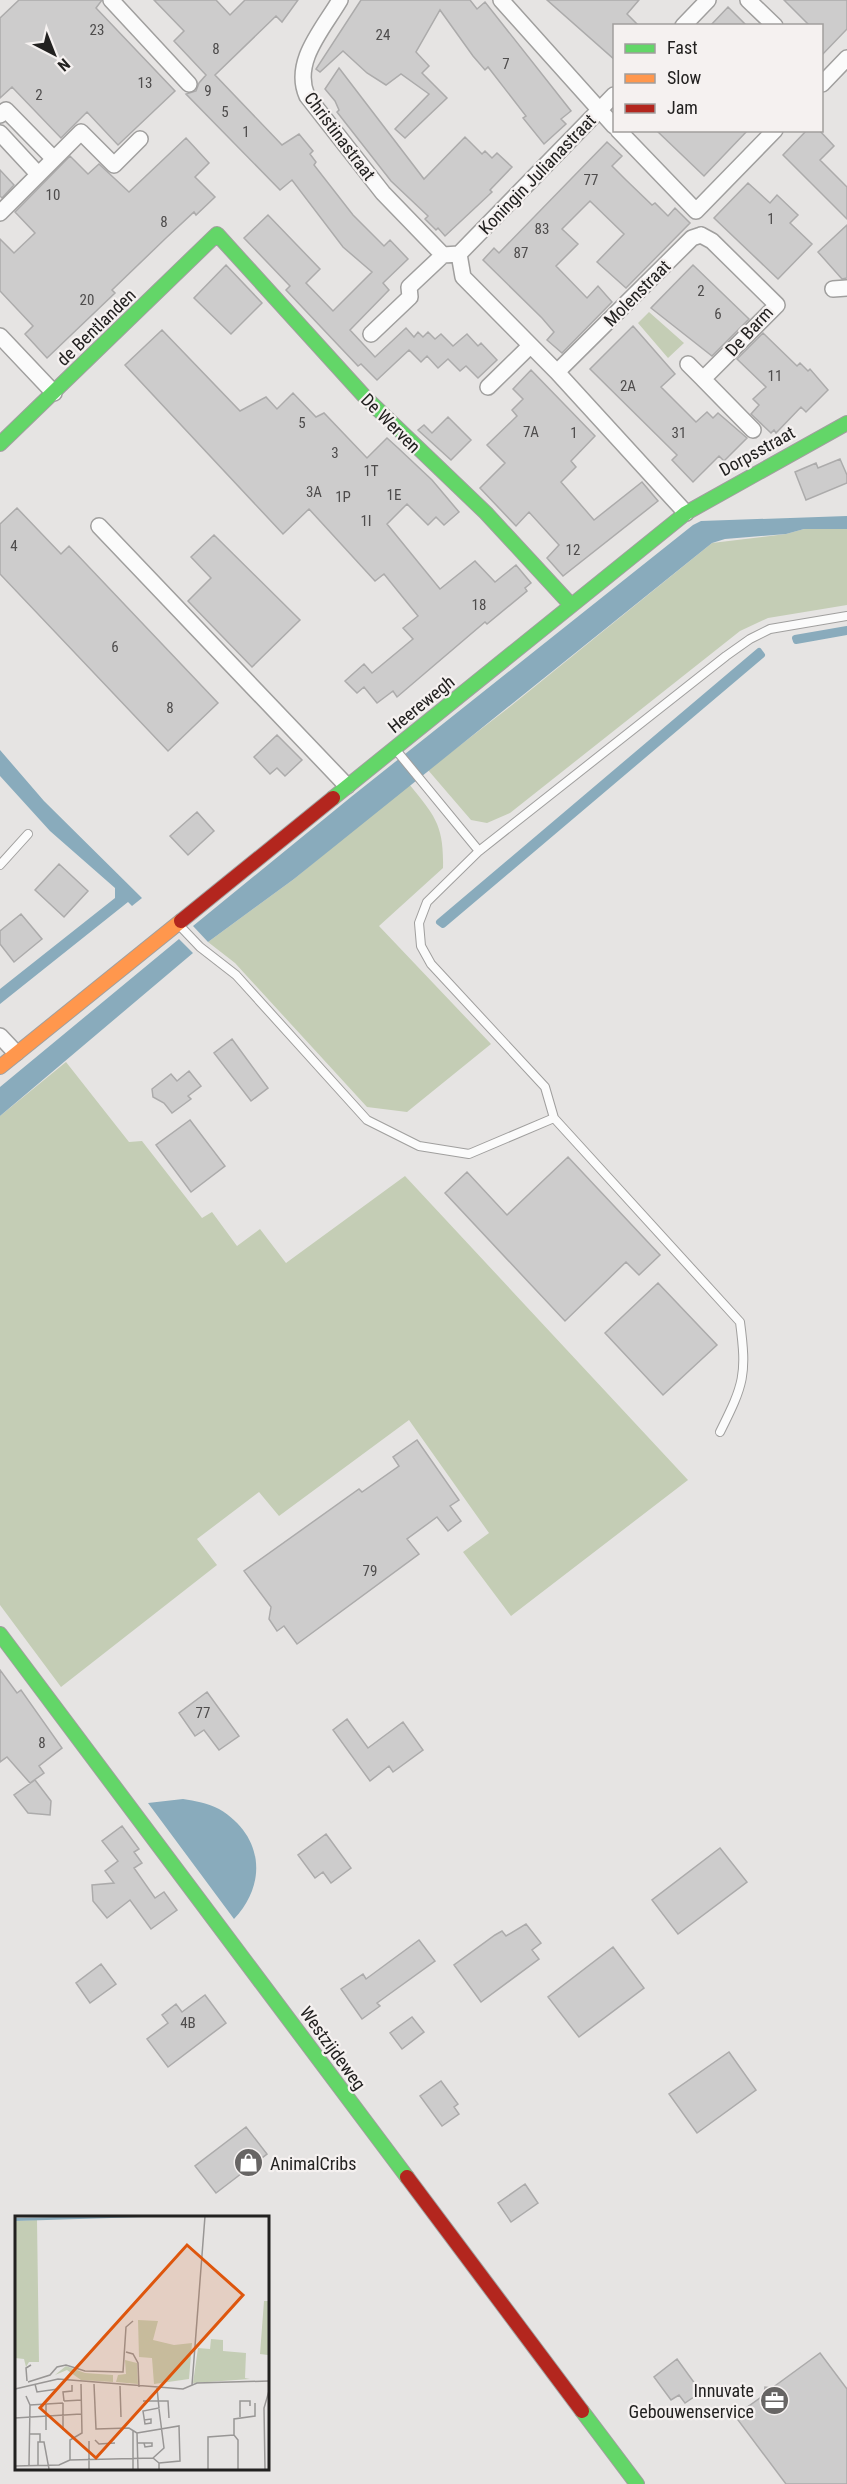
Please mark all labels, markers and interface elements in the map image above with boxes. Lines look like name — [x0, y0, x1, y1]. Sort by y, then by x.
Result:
house number: 23 — [90, 21, 104, 39]
north arrow — [24, 24, 84, 84]
legend — [613, 24, 823, 132]
house number: 24 — [376, 26, 390, 44]
text: Fast — [667, 37, 698, 58]
house number: 8 — [212, 40, 220, 58]
text: N — [54, 54, 74, 75]
house number: 7 — [502, 55, 510, 73]
text: Slow — [667, 67, 702, 88]
house number: 13 — [138, 74, 152, 92]
house number: 9 — [204, 82, 212, 100]
house number: 2 — [35, 86, 43, 104]
street label: Christinastraat — [300, 88, 380, 184]
text: Jam — [667, 97, 698, 118]
house number: 5 — [221, 103, 229, 121]
street label: Koningin Julianastraat — [474, 110, 600, 238]
house number: 1 — [242, 123, 250, 141]
house number: 77 — [584, 171, 598, 189]
house number: 10 — [46, 186, 60, 204]
house number: 1 — [767, 210, 775, 228]
house number: 8 — [160, 213, 168, 231]
house number: 83 — [535, 220, 549, 238]
house number: 87 — [514, 244, 528, 262]
street label: Molenstraat — [599, 255, 675, 331]
house number: 2 — [697, 282, 705, 300]
street label: de Bentlanden — [52, 284, 140, 370]
house number: 20 — [80, 291, 94, 309]
street label: De Barm — [721, 302, 777, 360]
house number: 6 — [714, 305, 722, 323]
house number: 11 — [768, 367, 782, 385]
house number: 2A — [620, 377, 636, 395]
street label: De Werven — [357, 389, 425, 457]
house number: 5 — [298, 414, 306, 432]
street label: Dorpsstraat — [716, 422, 798, 480]
house number: 7A — [523, 423, 539, 441]
house number: 1 — [570, 424, 578, 442]
house number: 31 — [672, 424, 686, 442]
house number: 3 — [331, 444, 339, 462]
house number: 1T — [363, 462, 379, 480]
house number: 3A — [306, 483, 322, 501]
house number: 1E — [387, 486, 401, 504]
house number: 1P — [335, 488, 351, 506]
house number: 1I — [360, 512, 372, 530]
house number: 4 — [10, 537, 18, 555]
house number: 12 — [566, 541, 580, 559]
house number: 18 — [472, 596, 486, 614]
house number: 6 — [111, 638, 119, 656]
street label: Heerewegh — [384, 671, 458, 737]
house number: 8 — [166, 699, 174, 717]
house number: 79 — [363, 1562, 377, 1580]
house number: 77 — [196, 1704, 210, 1722]
house number: 8 — [38, 1734, 46, 1752]
street label: Westzijdeweg — [296, 2002, 370, 2094]
house number: 4B — [180, 2014, 196, 2032]
shop icon: AnimalCribs — [233, 2147, 265, 2179]
place label: AnimalCribs — [270, 2153, 356, 2174]
inset map — [15, 2216, 268, 2469]
place label: Innuvate Gebouwenservice — [629, 2380, 754, 2422]
office icon: Innuvate Gebouwenservice — [759, 2384, 791, 2416]

